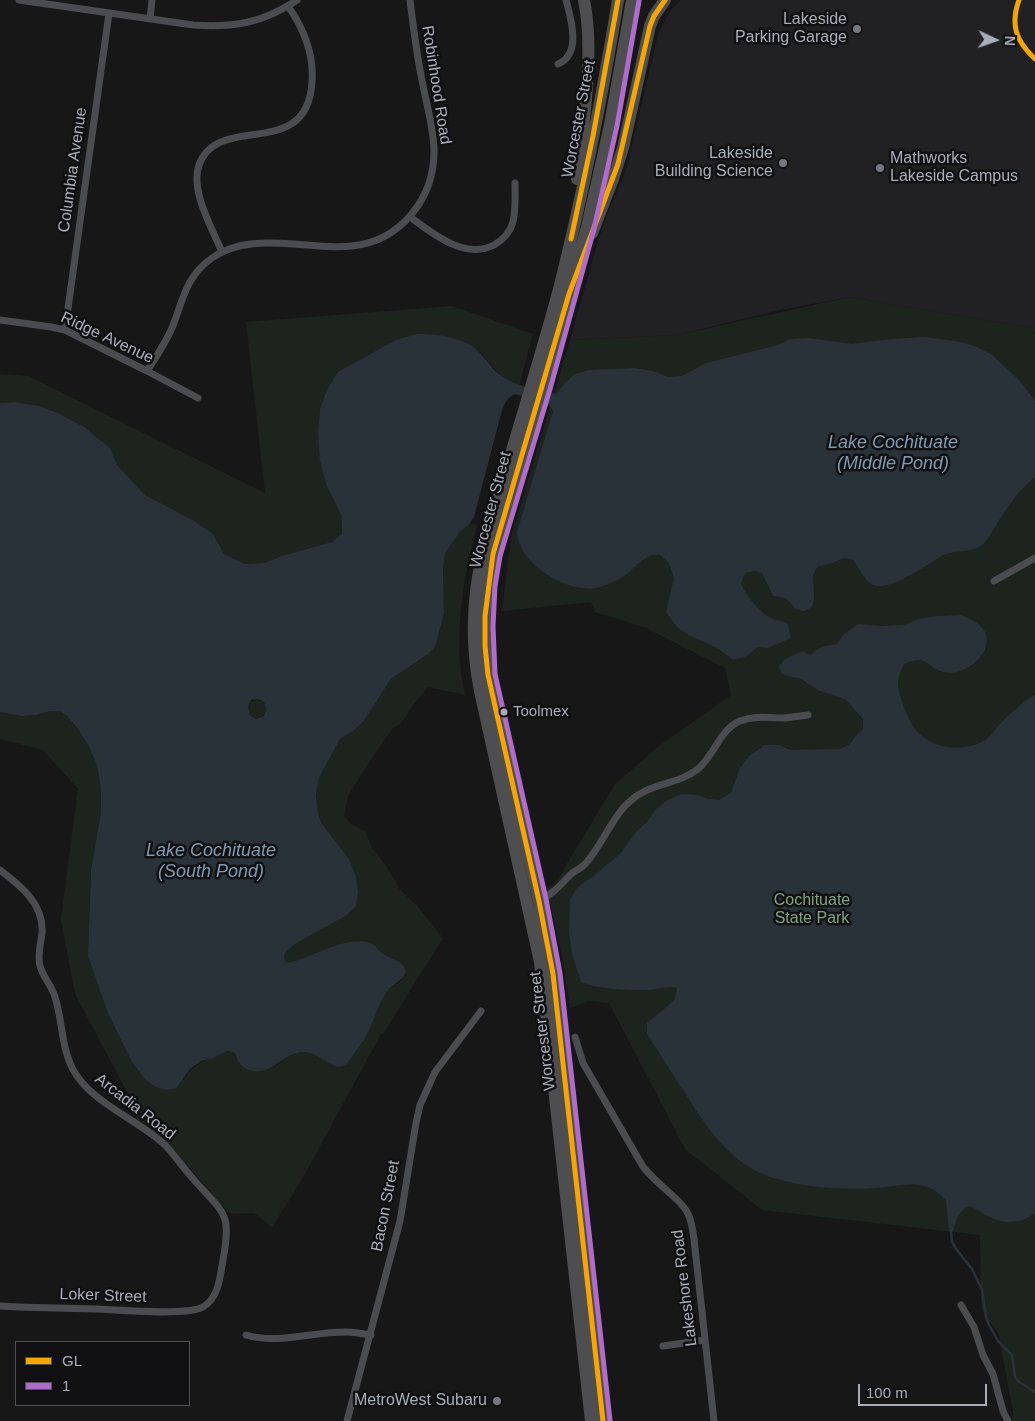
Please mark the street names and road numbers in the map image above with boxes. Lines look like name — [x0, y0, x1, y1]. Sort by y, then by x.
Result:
street label: Robinhood Road — [417, 24, 455, 146]
street label: Worcester Street — [558, 58, 600, 180]
street label: Columbia Avenue — [55, 106, 91, 234]
street label: Ridge Avenue — [58, 308, 156, 368]
street label: Worcester Street — [466, 450, 516, 570]
street label: Worcester Street — [526, 970, 560, 1092]
street label: Arcadia Road — [91, 1070, 179, 1144]
street label: Bacon Street — [368, 1159, 404, 1253]
street label: Lakeshore Road — [668, 1229, 702, 1347]
street label: Loker Street — [59, 1285, 147, 1307]

